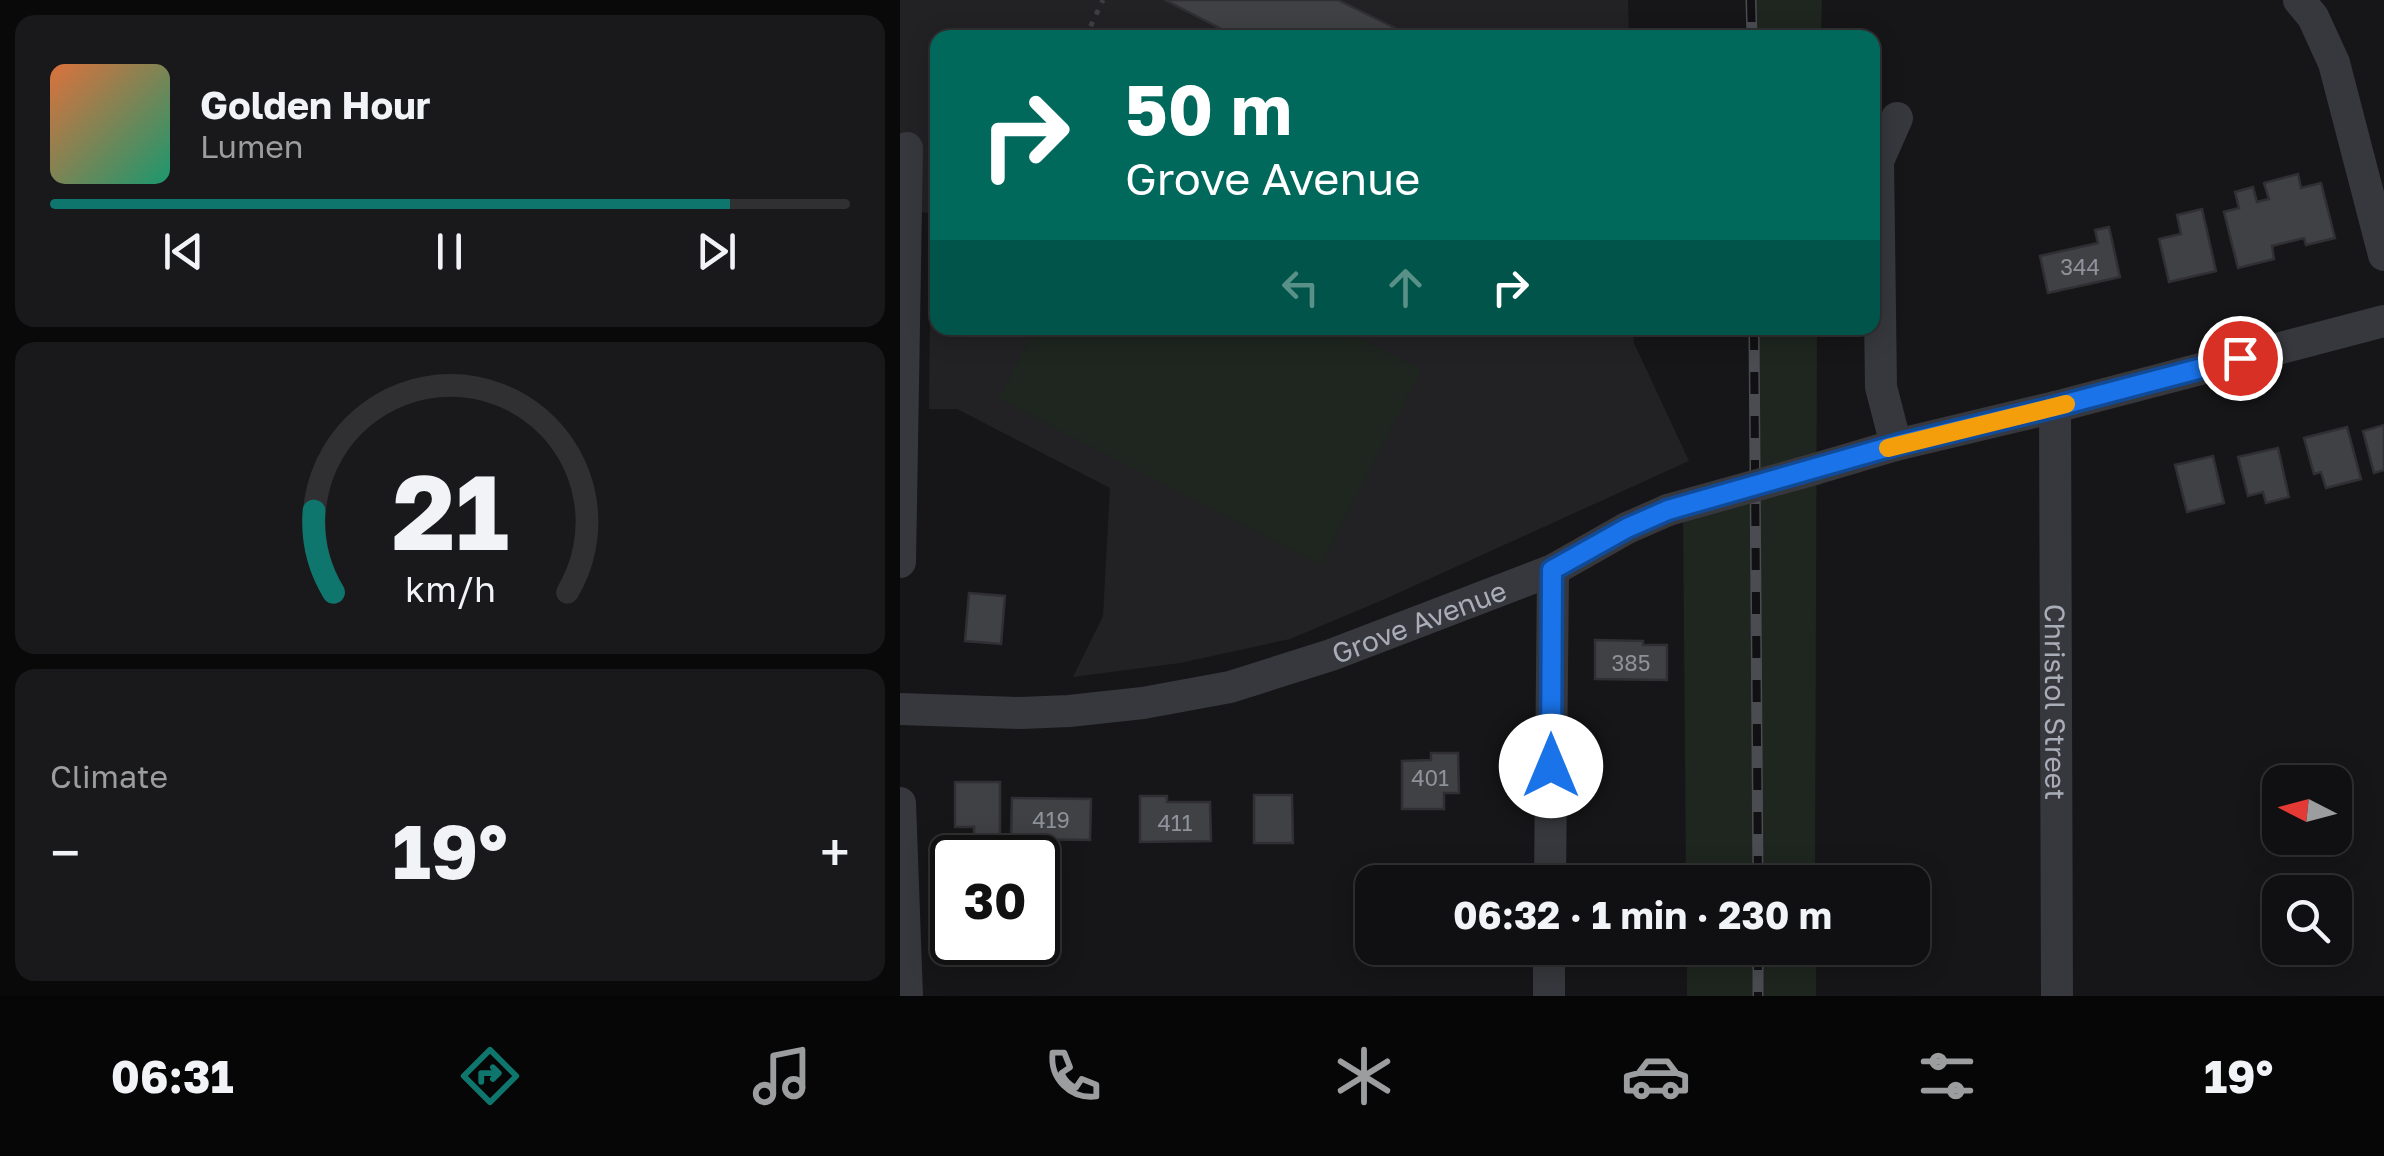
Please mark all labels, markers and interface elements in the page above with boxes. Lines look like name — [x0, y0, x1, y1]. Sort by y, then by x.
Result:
text: 50 m — [1125, 66, 1292, 150]
icon: right — [960, 70, 1090, 200]
text: Golden Hour — [200, 82, 431, 127]
text: Lumen — [200, 127, 304, 165]
text: Grove Avenue — [1125, 151, 1420, 205]
icon: previous — [156, 224, 211, 279]
icon: pause — [422, 224, 477, 279]
icon: next — [689, 224, 744, 279]
house number: 344 — [2060, 253, 2100, 280]
icon: left — [1273, 260, 1328, 315]
icon: ahead — [1378, 260, 1433, 315]
icon: right — [1483, 260, 1538, 315]
pin — [2198, 316, 2283, 401]
icon: arrive — [2213, 331, 2268, 386]
text: 21 — [391, 448, 509, 573]
text: km/h — [405, 567, 495, 610]
street label: Grove Avenue — [1327, 573, 1511, 670]
street label: Christol Street — [2039, 604, 2073, 800]
house number: 385 — [1611, 649, 1651, 676]
position arrow — [1499, 714, 1603, 818]
text: Climate — [50, 757, 168, 795]
house number: 401 — [1411, 764, 1449, 791]
north arrow — [2262, 765, 2352, 855]
map controls — [2262, 765, 2352, 965]
text: 19° — [392, 805, 508, 896]
house number: 419 — [1032, 806, 1070, 833]
house number: 411 — [1158, 809, 1193, 836]
text: − — [50, 819, 80, 885]
text: + — [820, 819, 850, 885]
speed limit sign: 30 — [930, 835, 1060, 965]
button: search — [2262, 875, 2352, 965]
text: 06:32 · 1 min · 230 m — [1453, 892, 1832, 937]
icon: directions — [455, 1041, 525, 1111]
icon: music — [747, 1041, 817, 1111]
icon: phone — [1038, 1041, 1108, 1111]
icon: climate — [1329, 1041, 1399, 1111]
icon: car — [1621, 1041, 1691, 1111]
icon: filters — [1912, 1041, 1982, 1111]
text: 06:31 — [111, 1049, 234, 1103]
text: 19° — [2204, 1049, 2273, 1103]

